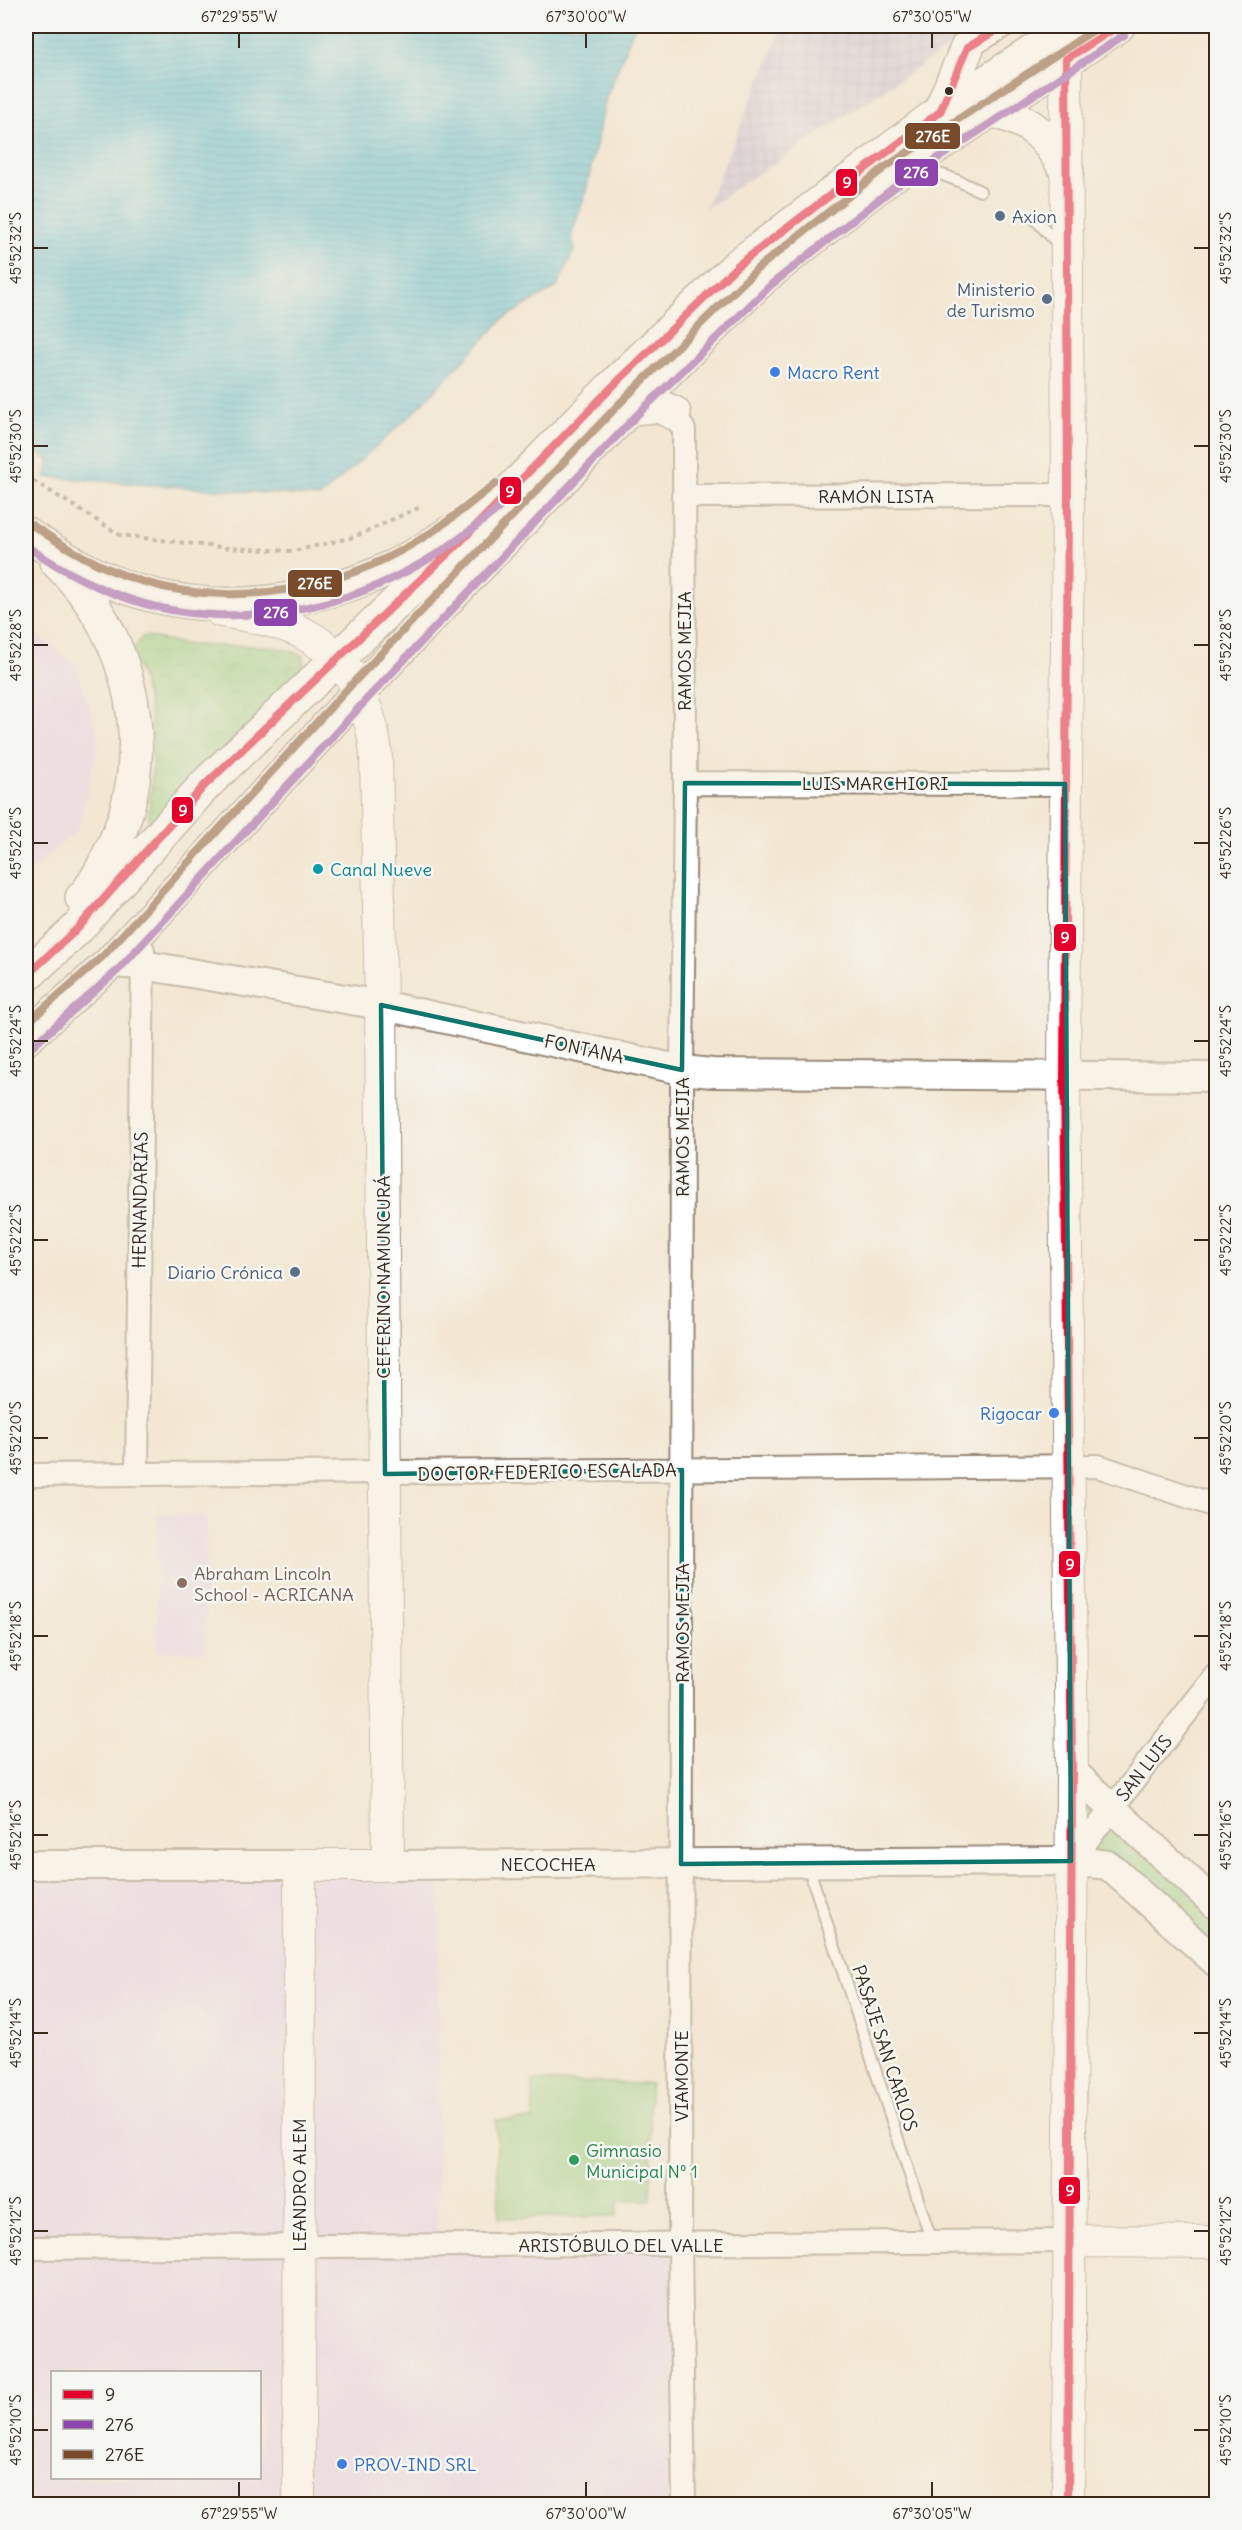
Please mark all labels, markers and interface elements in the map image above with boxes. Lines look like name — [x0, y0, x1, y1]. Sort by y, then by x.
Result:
text: 67°29'55"W — [201, 7, 278, 26]
text: 67°30'00"W — [546, 7, 627, 26]
text: 67°30'05"W — [892, 7, 972, 26]
unlabelled marker — [943, 85, 955, 97]
line badge: 276E — [904, 122, 961, 150]
text: 276E — [915, 126, 951, 146]
line badge: 276 — [894, 158, 939, 187]
text: 276 — [903, 162, 929, 182]
line badge: 9 — [835, 168, 858, 197]
text: 9 — [842, 172, 852, 192]
place label: Axion — [1012, 205, 1057, 228]
marker: Axion — [993, 209, 1007, 223]
text: 45°52'32"S — [6, 212, 25, 284]
text: 45°52'32"S — [1216, 212, 1235, 284]
place label: Ministerio de Turismo — [946, 278, 1035, 322]
marker: Ministerio de Turismo — [1040, 292, 1054, 306]
place label: Macro Rent — [787, 361, 880, 384]
marker: Macro Rent — [768, 365, 782, 379]
text: 45°52'30"S — [6, 409, 25, 483]
text: 45°52'30"S — [1216, 409, 1235, 483]
line badge: 9 — [499, 476, 522, 505]
text: 9 — [505, 481, 515, 501]
street label: RAMÓN LISTA — [818, 485, 934, 508]
line badge: 276E — [287, 569, 343, 598]
text: 276E — [297, 573, 333, 593]
street label: RAMOS MEJIA — [673, 591, 696, 711]
line badge: 276 — [253, 598, 298, 627]
text: 276 — [263, 602, 289, 622]
text: 45°52'28"S — [6, 609, 25, 681]
text: 45°52'28"S — [1216, 609, 1235, 681]
street label: LUIS MARCHIORI — [802, 772, 948, 795]
line badge: 9 — [171, 796, 194, 824]
text: 9 — [178, 800, 188, 820]
text: 45°52'26"S — [6, 807, 25, 879]
text: 45°52'26"S — [1216, 807, 1235, 879]
place label: Canal Nueve — [330, 858, 432, 881]
marker: Canal Nueve — [311, 862, 325, 876]
line badge: 9 — [1053, 923, 1077, 952]
text: 9 — [1060, 927, 1070, 947]
text: 45°52'24"S — [6, 1005, 25, 1077]
text: 45°52'24"S — [1216, 1005, 1235, 1077]
street label: FONTANA — [542, 1029, 626, 1069]
street label: RAMOS MEJIA — [671, 1077, 694, 1197]
street label: HERNANDARIAS — [127, 1132, 153, 1268]
street label: CEFERINO NAMUNCURÁ — [372, 1175, 395, 1379]
text: 45°52'22"S — [6, 1204, 25, 1276]
text: 45°52'22"S — [1216, 1204, 1235, 1276]
place label: Diario Crónica — [167, 1261, 283, 1284]
marker: Diario Crónica — [288, 1265, 302, 1279]
text: 45°52'20"S — [6, 1401, 25, 1475]
text: 45°52'20"S — [1216, 1401, 1235, 1475]
place label: Rigocar — [980, 1402, 1043, 1425]
marker: Rigocar — [1047, 1406, 1061, 1420]
street label: DOCTOR FEDERICO ESCALADA — [417, 1458, 677, 1486]
line badge: 9 — [1058, 1550, 1081, 1578]
text: 9 — [1065, 1554, 1075, 1574]
place label: Abraham Lincoln School - ACRICANA — [194, 1562, 354, 1606]
street label: RAMOS MEJIA — [671, 1563, 694, 1683]
marker: Abraham Lincoln School - ACRICANA — [175, 1576, 189, 1590]
text: 45°52'18"S — [6, 1601, 25, 1671]
text: 45°52'18"S — [1216, 1601, 1235, 1671]
street label: SAN LUIS — [1111, 1730, 1177, 1806]
text: 45°52'16"S — [6, 1800, 25, 1870]
text: 45°52'16"S — [1216, 1800, 1235, 1870]
street label: NECOCHEA — [501, 1853, 595, 1876]
street label: PASAJE SAN CARLOS — [847, 1962, 923, 2134]
text: 45°52'14"S — [6, 1998, 25, 2068]
text: 45°52'14"S — [1216, 1998, 1235, 2068]
street label: VIAMONTE — [670, 2030, 693, 2122]
street label: LEANDRO ALEM — [288, 2118, 311, 2252]
place label: Gimnasio Municipal Nº 1 — [586, 2139, 698, 2183]
marker: Gimnasio Municipal Nº 1 — [567, 2153, 581, 2167]
line badge: 9 — [1058, 2176, 1081, 2205]
text: 9 — [1065, 2180, 1075, 2200]
text: 45°52'12"S — [6, 2196, 25, 2266]
text: 45°52'12"S — [1216, 2196, 1235, 2266]
street label: ARISTÓBULO DEL VALLE — [519, 2234, 723, 2257]
legend — [51, 2371, 261, 2479]
text: 9 — [105, 2383, 115, 2406]
text: 45°52'10"S — [6, 2394, 25, 2466]
text: 45°52'10"S — [1216, 2394, 1235, 2466]
text: 276 — [105, 2413, 134, 2436]
text: 276E — [105, 2443, 144, 2466]
place label: PROV-IND SRL — [354, 2453, 477, 2476]
marker: PROV-IND SRL — [335, 2457, 349, 2471]
text: 67°29'55"W — [201, 2504, 278, 2523]
text: 67°30'00"W — [546, 2504, 627, 2523]
text: 67°30'05"W — [892, 2504, 972, 2523]

